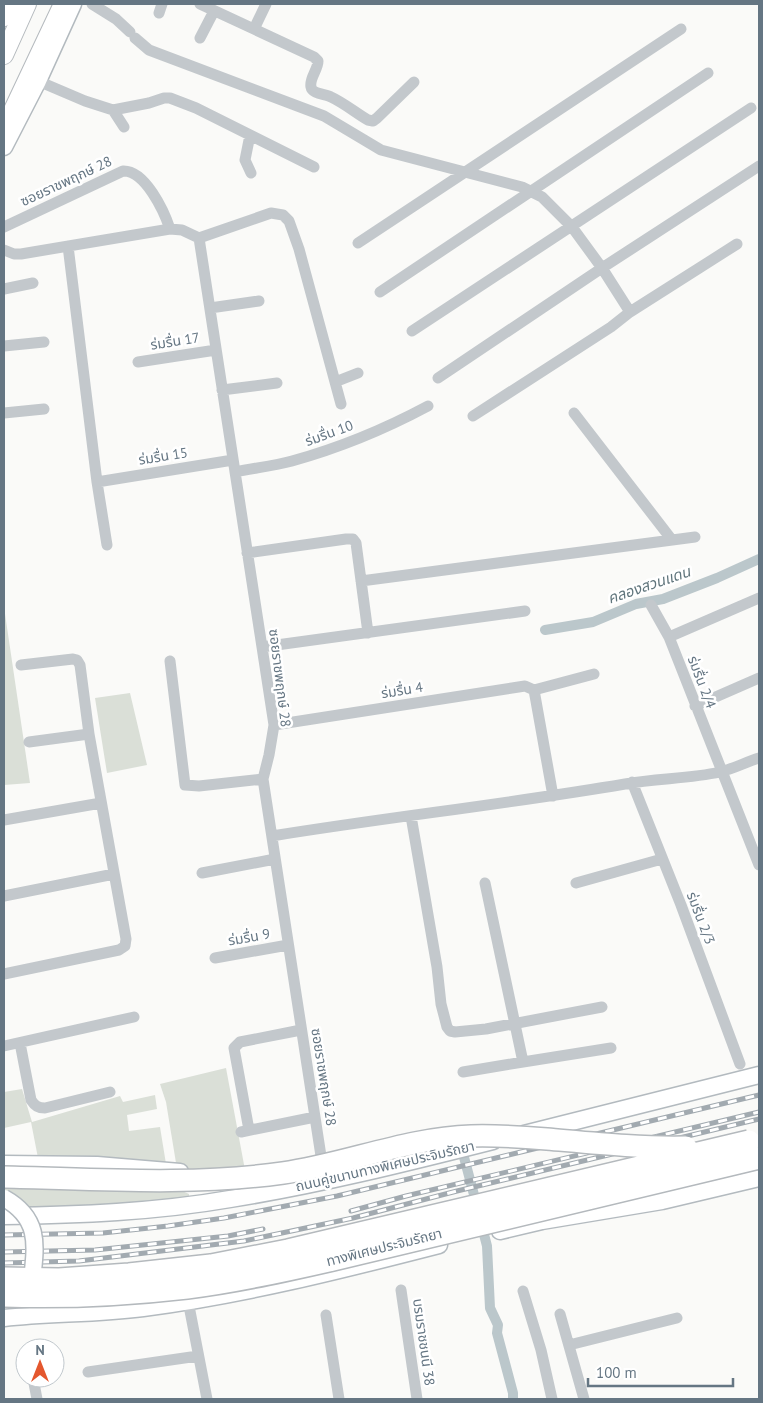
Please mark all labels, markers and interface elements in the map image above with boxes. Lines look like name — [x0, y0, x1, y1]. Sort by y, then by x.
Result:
street label: ซอยราชพฤกษ์ 28 — [17, 152, 115, 210]
street label: ร่มรื่น 17 — [149, 327, 201, 354]
street label: ร่มรื่น 10 — [302, 415, 356, 450]
street label: ร่มรื่น 15 — [137, 442, 189, 469]
water label: คลองสวนแดน — [605, 561, 694, 608]
street label: ซอยราชพฤกษ์ 28 — [265, 628, 295, 728]
street label: ร่มรื่น 2/4 — [684, 653, 721, 711]
street label: ร่มรื่น 4 — [380, 677, 425, 702]
street label: ร่มรื่น 2/3 — [683, 889, 720, 947]
street label: ร่มรื่น 9 — [226, 923, 271, 950]
street label: ซอยราชพฤกษ์ 28 — [307, 1027, 341, 1127]
street label: ถนนคู่ขนานทางพิเศษประจิมรัถยา — [294, 1137, 476, 1195]
street label: ทางพิเศษประจิมรัถยา — [324, 1224, 444, 1270]
street label: บรมราชชนนี 38 — [409, 1297, 439, 1387]
north arrow — [15, 1338, 65, 1388]
text: N — [35, 1341, 45, 1359]
scale bar — [588, 1356, 733, 1388]
text: 100 m — [596, 1363, 637, 1382]

